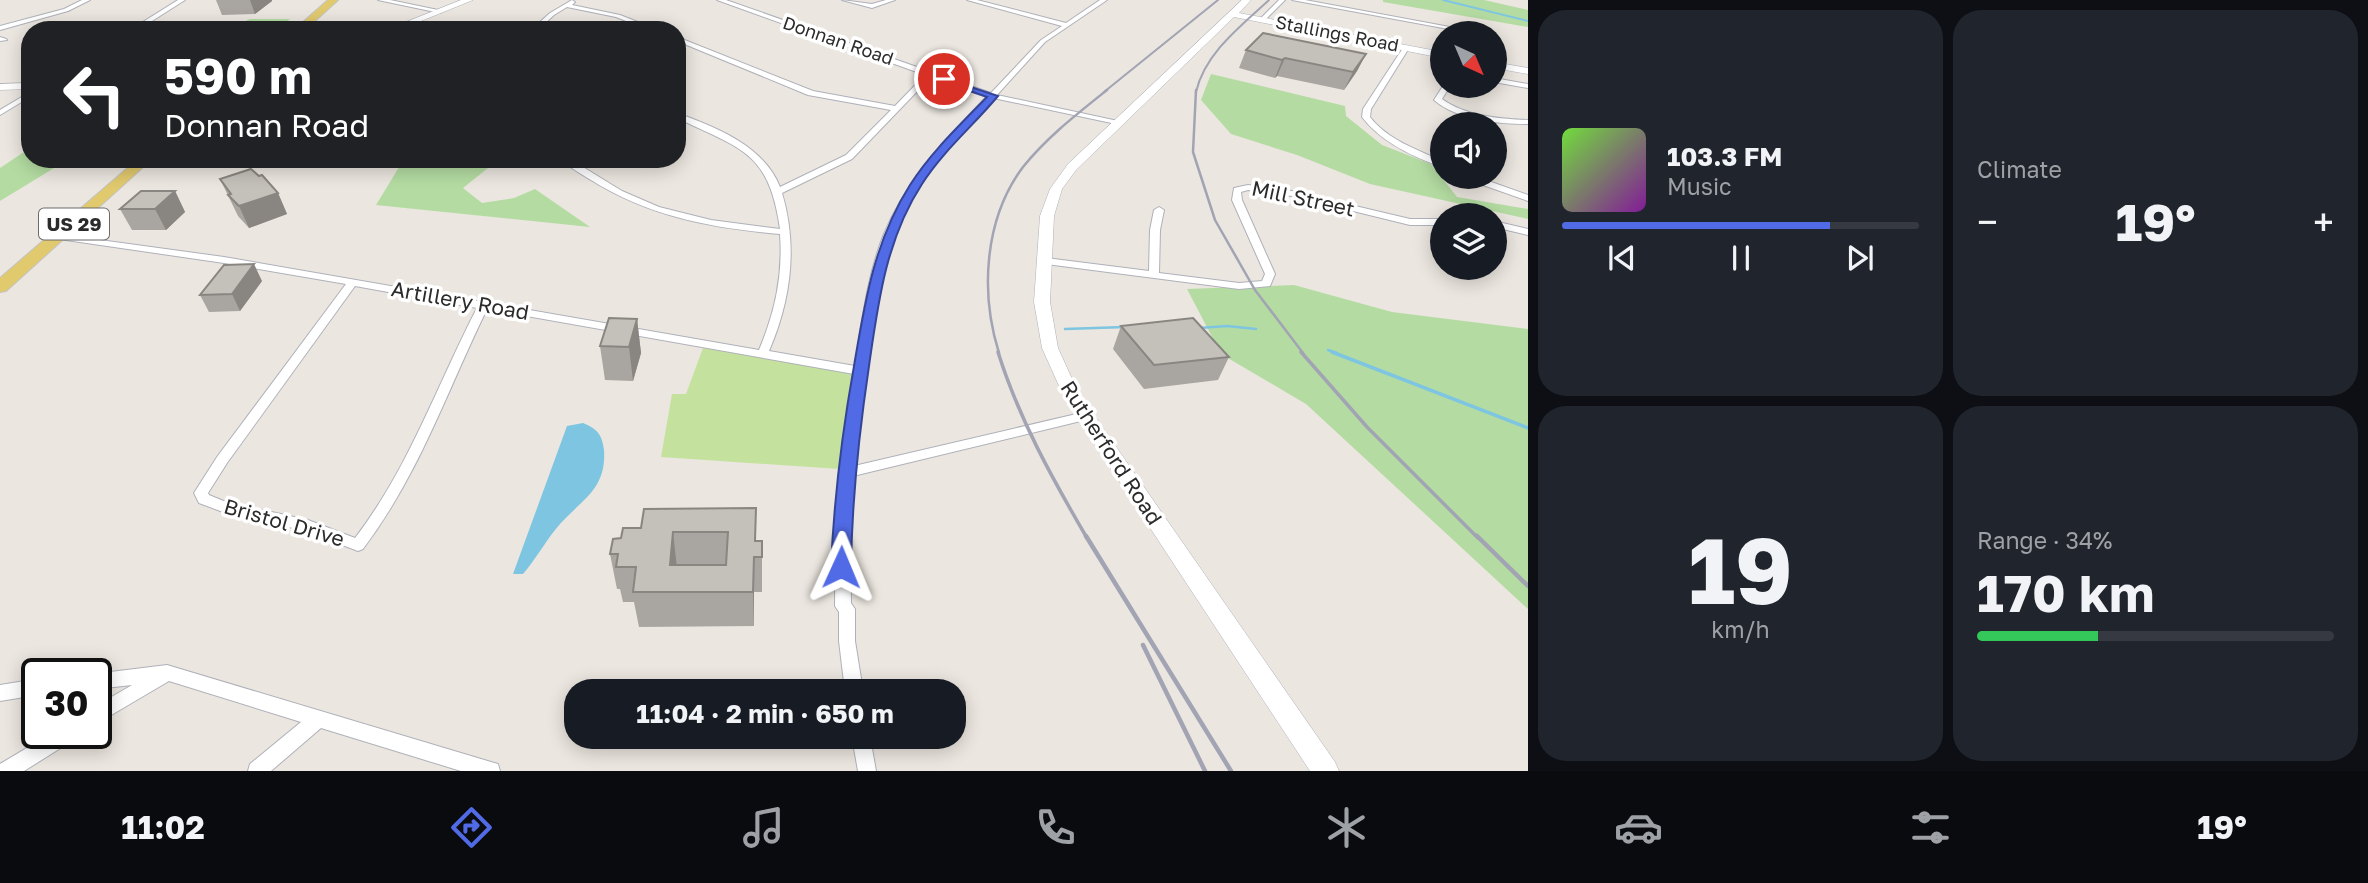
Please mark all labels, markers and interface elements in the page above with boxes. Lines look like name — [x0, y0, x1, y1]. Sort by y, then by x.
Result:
street label: Stallings Road — [1274, 10, 1401, 56]
street label: Donnan Road — [780, 11, 896, 69]
north arrow — [1430, 21, 1507, 98]
map controls — [1430, 21, 1507, 280]
text: 590 m — [164, 46, 312, 105]
icon: left — [49, 49, 140, 140]
pin — [914, 49, 974, 109]
icon: arrive — [925, 60, 963, 98]
text: Donnan Road — [164, 106, 369, 144]
button: sound — [1430, 112, 1507, 189]
text: 103.3 FM — [1667, 141, 1782, 172]
text: Climate — [1977, 155, 2062, 183]
text: Music — [1667, 172, 1732, 200]
street label: Mill Street — [1249, 174, 1357, 222]
text: 19° — [2115, 190, 2196, 252]
text: − — [1977, 199, 1998, 244]
text: + — [2313, 199, 2334, 244]
button: layers — [1430, 203, 1507, 280]
road number: US 29 — [39, 208, 109, 240]
icon: previous — [1603, 239, 1641, 277]
icon: pause — [1722, 239, 1760, 277]
icon: next — [1841, 239, 1879, 277]
street label: Artillery Road — [389, 275, 531, 325]
street label: Rutherford Road — [1056, 376, 1168, 529]
street label: Bristol Drive — [221, 492, 347, 552]
text: 19 — [1688, 515, 1793, 624]
text: Range · 34% — [1977, 526, 2112, 554]
position arrow — [804, 530, 878, 604]
text: 170 km — [1977, 561, 2155, 623]
text: km/h — [1711, 615, 1770, 643]
speed limit sign: 30 — [21, 658, 112, 749]
text: 11:04 · 2 min · 650 m — [636, 698, 894, 729]
icon: directions — [447, 803, 496, 852]
icon: music — [739, 803, 788, 852]
icon: phone — [1031, 803, 1080, 852]
icon: climate — [1322, 803, 1371, 852]
icon: car — [1614, 803, 1663, 852]
icon: filters — [1906, 803, 1955, 852]
text: 11:02 — [121, 808, 205, 846]
text: 19° — [2197, 808, 2247, 846]

